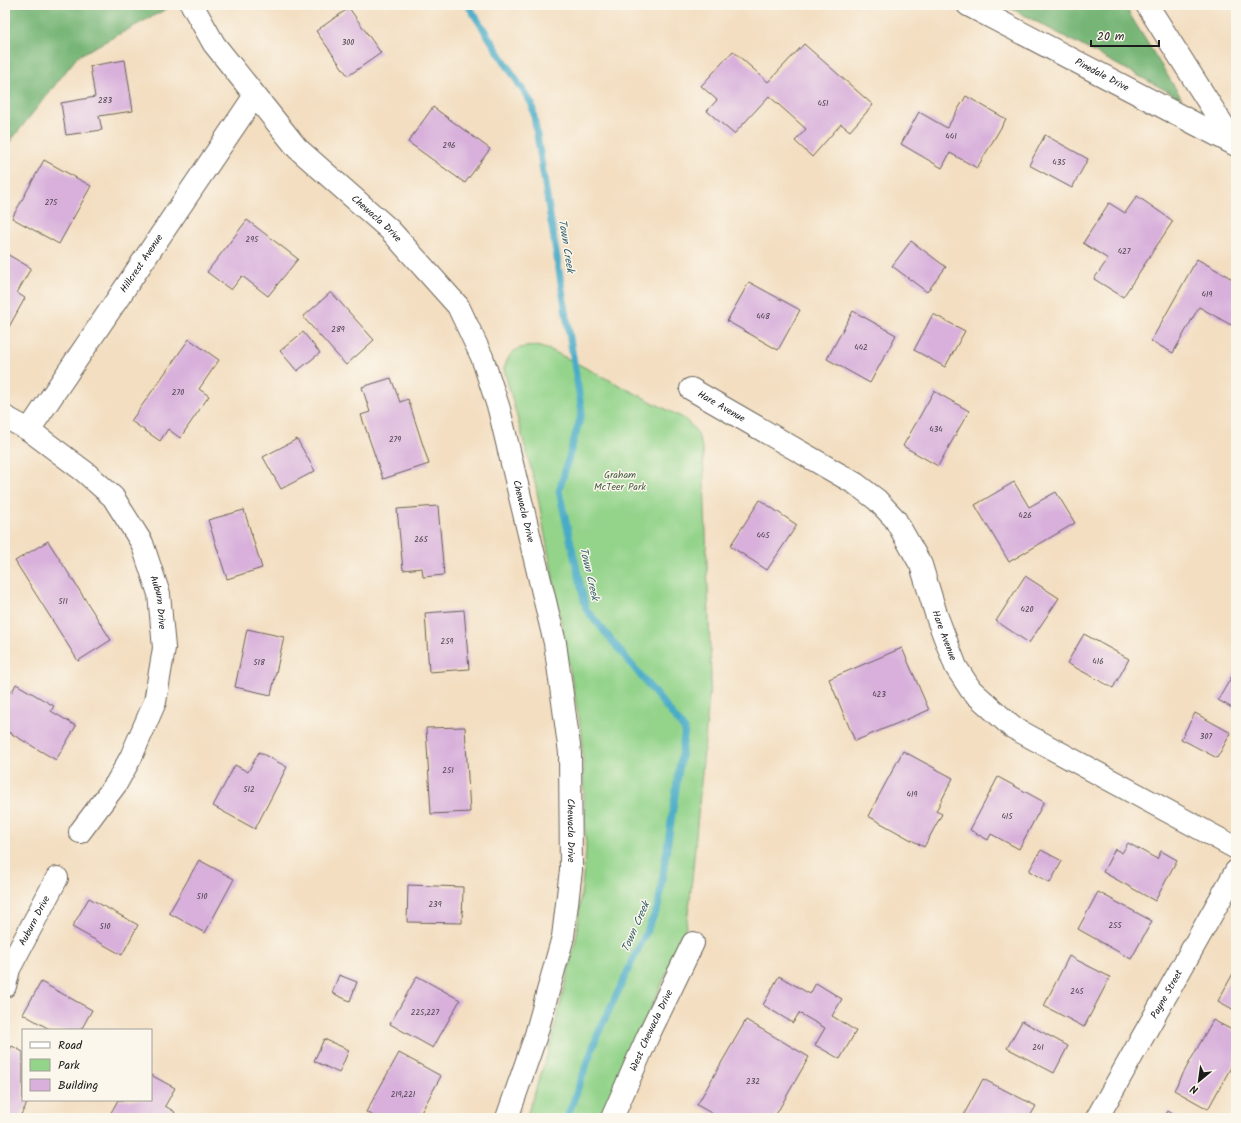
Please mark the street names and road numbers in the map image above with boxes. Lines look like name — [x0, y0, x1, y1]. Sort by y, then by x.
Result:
street label: Pinedale Drive — [1072, 54, 1132, 96]
street label: Chewacla Drive — [347, 191, 406, 246]
street label: Hillcrest Avenue — [116, 230, 167, 296]
street label: Hare Avenue — [694, 386, 749, 427]
street label: Chewacla Drive — [508, 478, 539, 545]
street label: Auburn Drive — [145, 573, 170, 630]
street label: Hare Avenue — [927, 608, 961, 663]
street label: Chewacla Drive — [562, 799, 579, 863]
street label: Auburn Drive — [15, 892, 54, 949]
street label: Payne Street — [1146, 967, 1187, 1022]
street label: West Chewacla Drive — [626, 987, 677, 1074]

